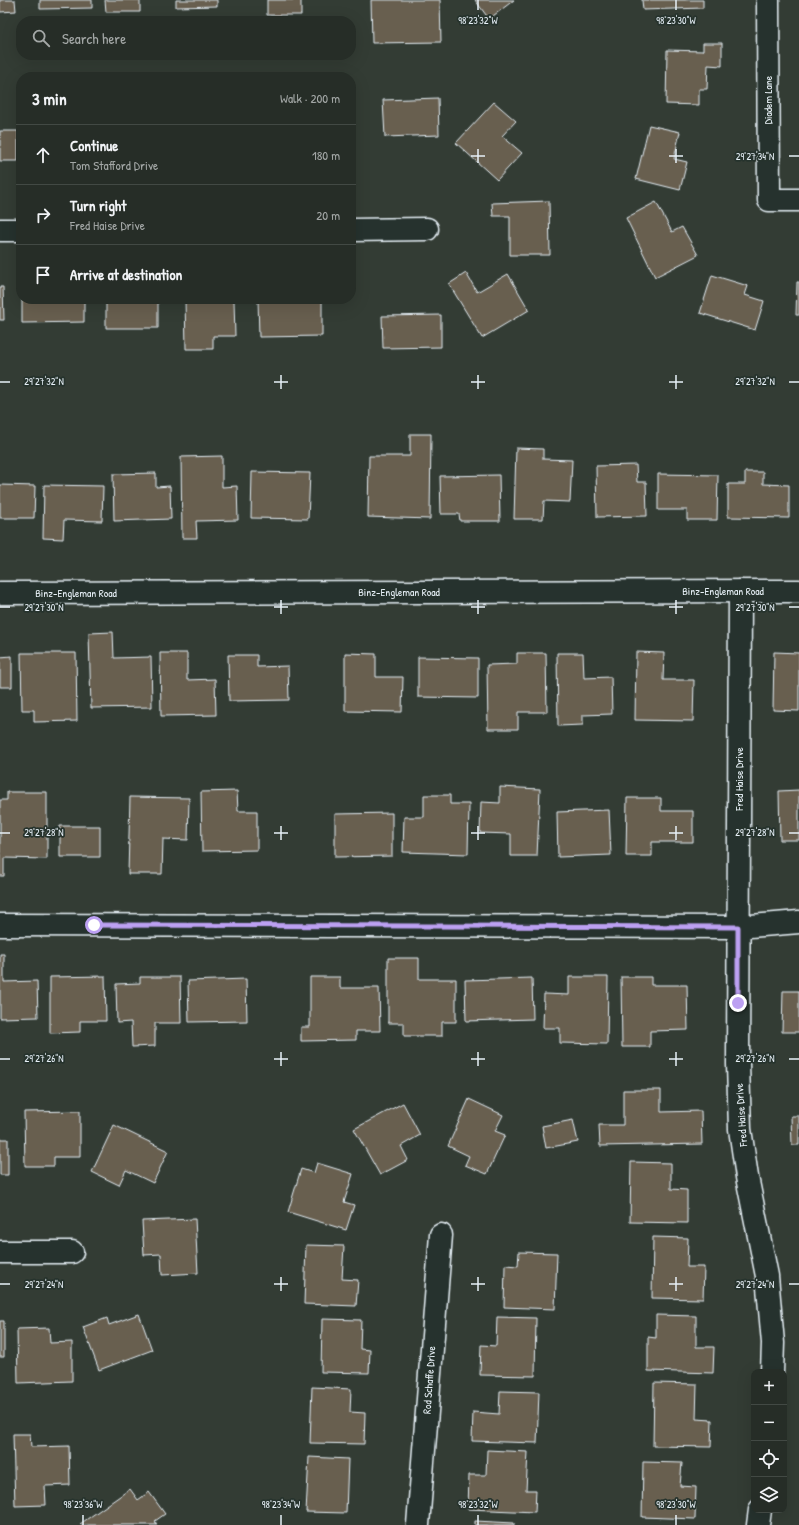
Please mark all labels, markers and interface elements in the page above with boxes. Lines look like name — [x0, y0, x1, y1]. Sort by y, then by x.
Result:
text: 98°23'32"W — [458, 14, 499, 27]
text: 98°23'30"W — [656, 14, 696, 27]
search box — [16, 16, 356, 60]
icon: search — [30, 27, 52, 49]
text: Search here — [62, 28, 126, 49]
street label: Diadem Lane — [761, 75, 775, 124]
text: 3 min — [32, 87, 67, 110]
text: Walk · 200 m — [280, 89, 340, 107]
text: Continue — [70, 135, 118, 156]
icon: ahead — [32, 144, 54, 166]
text: 180 m — [312, 146, 340, 164]
text: 29°27'34"N — [736, 150, 774, 163]
text: Tom Stafford Drive — [70, 156, 158, 174]
text: Turn right — [70, 195, 126, 216]
icon: right — [32, 204, 54, 226]
text: 20 m — [316, 206, 340, 224]
text: Fred Haise Drive — [70, 216, 145, 234]
icon: arrive — [32, 264, 54, 286]
text: Arrive at destination — [70, 264, 182, 285]
text: 29°27'32"N — [24, 375, 64, 388]
text: 29°27'32"N — [735, 375, 775, 388]
street label: Binz-Engleman Road — [682, 584, 764, 598]
street label: Binz-Engleman Road — [358, 585, 440, 599]
street label: Binz-Engleman Road — [35, 586, 117, 600]
text: 29°27'30"N — [24, 601, 64, 614]
text: 29°27'30"N — [735, 601, 775, 614]
street label: Fred Haise Drive — [732, 747, 746, 812]
text: 29°27'28"N — [24, 826, 64, 839]
text: 29°27'28"N — [735, 826, 775, 839]
route start — [85, 916, 103, 934]
route end — [729, 994, 747, 1012]
text: 29°27'26"N — [25, 1052, 63, 1065]
text: 29°27'26"N — [736, 1052, 774, 1065]
street label: Fred Haise Drive — [732, 1082, 750, 1148]
text: 29°27'24"N — [25, 1278, 63, 1291]
text: 29°27'24"N — [736, 1278, 774, 1291]
street label: Rod Schaffe Drive — [420, 1345, 438, 1414]
map controls — [751, 1369, 787, 1513]
button: + — [751, 1369, 787, 1405]
button: − — [751, 1405, 787, 1441]
button: locate — [751, 1441, 787, 1477]
button: layers — [751, 1477, 787, 1513]
text: 98°23'36"W — [64, 1498, 103, 1511]
text: 98°23'34"W — [262, 1498, 301, 1511]
text: 98°23'32"W — [458, 1498, 499, 1511]
text: 98°23'30"W — [656, 1498, 696, 1511]

